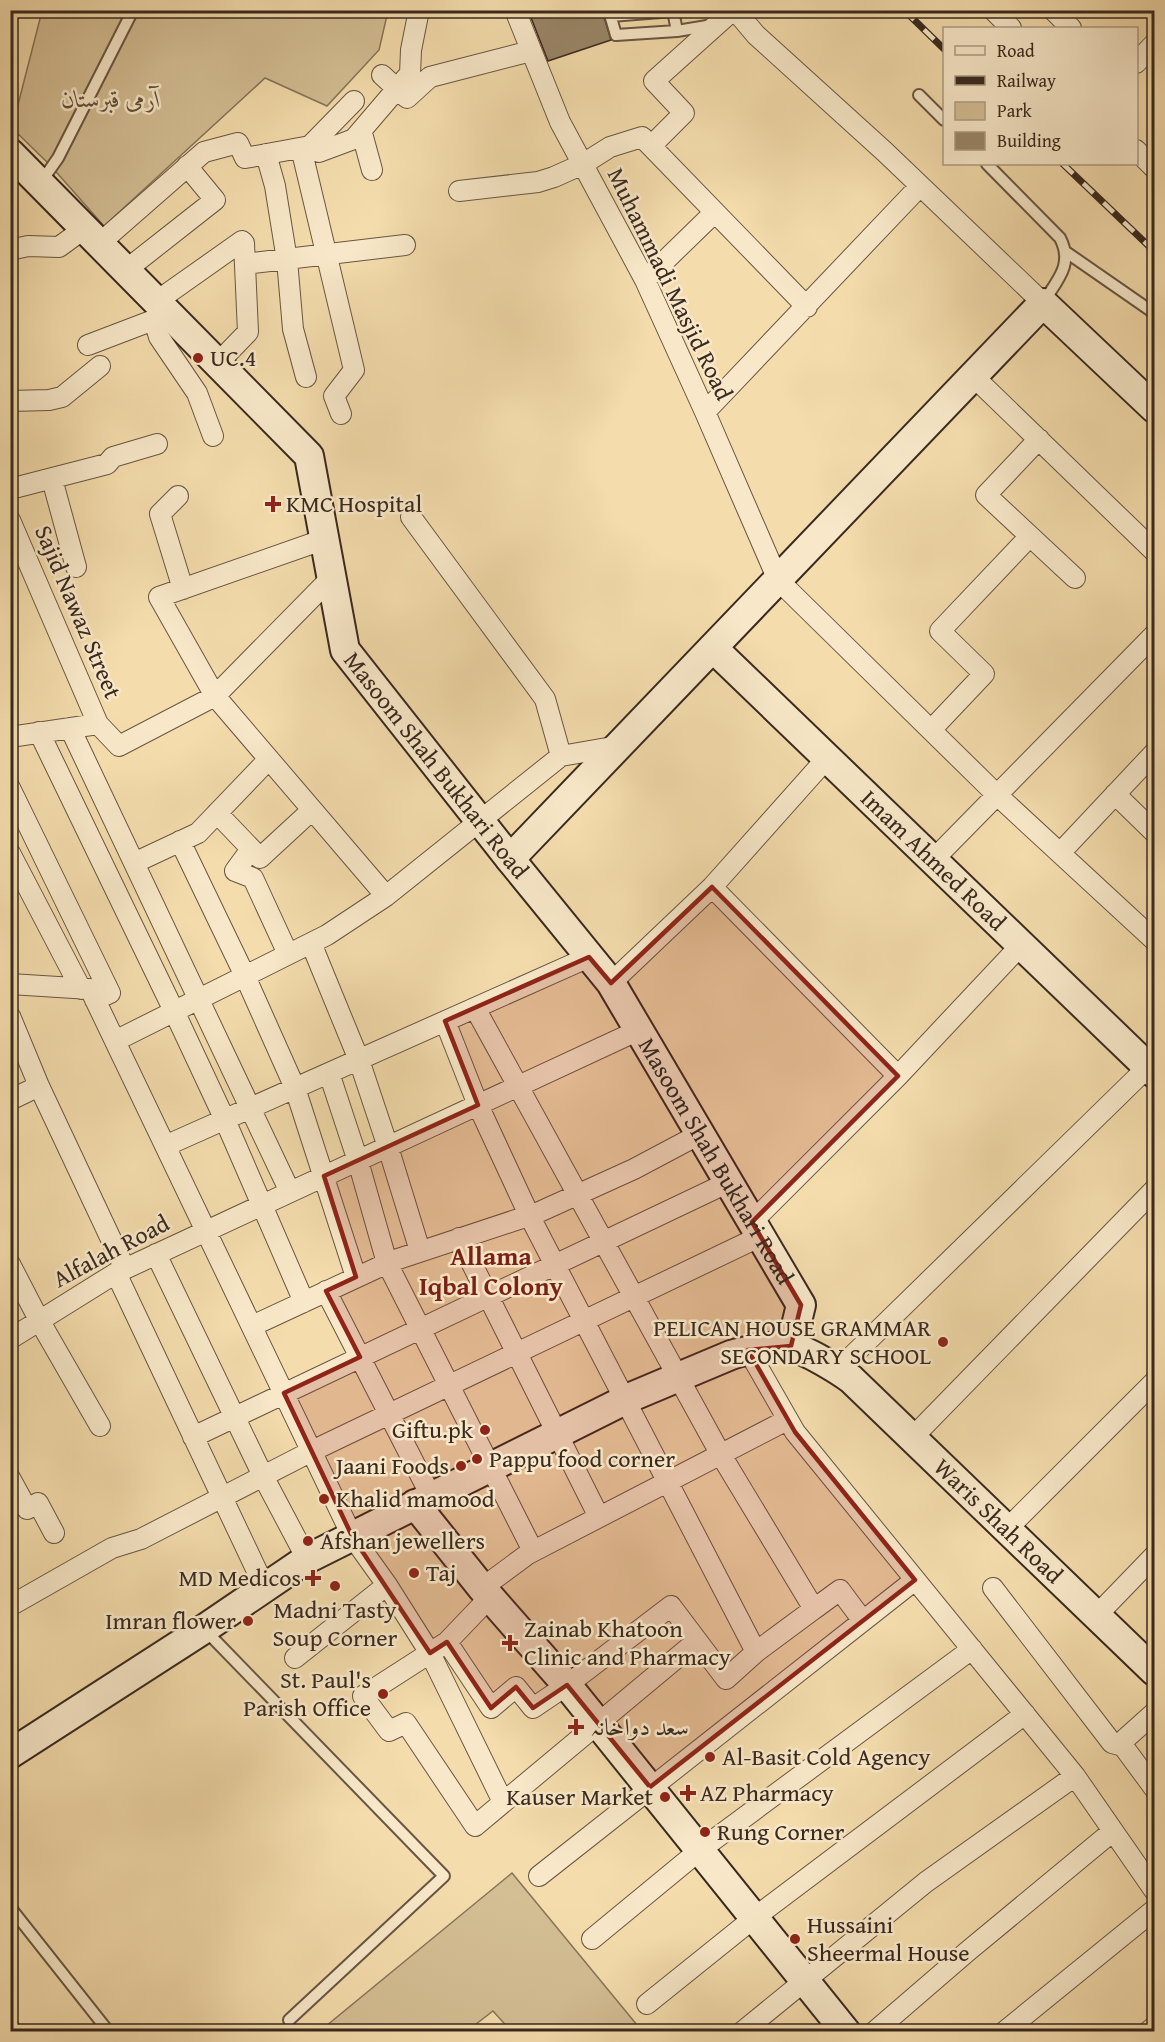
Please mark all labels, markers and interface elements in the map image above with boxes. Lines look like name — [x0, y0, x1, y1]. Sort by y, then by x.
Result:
legend — [943, 27, 1138, 165]
text: Road — [997, 37, 1035, 64]
text: Railway — [997, 67, 1056, 94]
park label: آرمی قبرستان — [61, 81, 161, 116]
text: Park — [997, 97, 1033, 124]
text: Building — [997, 127, 1061, 154]
street label: Muhammadi Masjid Road — [599, 162, 742, 406]
place label: UC.4 — [210, 340, 256, 375]
marker: UC.4 — [191, 351, 205, 365]
place label: KMC Hospital — [286, 486, 422, 521]
marker: KMC Hospital — [264, 495, 282, 513]
street label: Sajid Nawaz Street — [26, 520, 131, 705]
street label: Masoom Shah Bukhari Road — [336, 644, 537, 886]
street label: Imam Ahmed Road — [853, 781, 1015, 939]
street label: Masoom Shah Bukhari Road — [630, 1031, 803, 1291]
street label: Alfalah Road — [46, 1205, 175, 1296]
district label: Allama Iqbal Colony — [419, 1236, 564, 1305]
place label: PELICAN HOUSE GRAMMAR SECONDARY SCHOOL — [653, 1310, 931, 1373]
marker: PELICAN HOUSE GRAMMAR SECONDARY SCHOOL — [936, 1335, 950, 1349]
place label: Giftu.pk — [392, 1412, 474, 1447]
marker: Giftu.pk — [478, 1423, 492, 1437]
place label: Pappu food corner — [489, 1441, 675, 1476]
place label: Jaani Foods — [333, 1448, 449, 1483]
street label: Waris Shah Road — [926, 1450, 1071, 1592]
marker: Pappu food corner — [470, 1452, 484, 1466]
marker: Jaani Foods — [454, 1459, 468, 1473]
place label: Khalid mamood — [336, 1481, 495, 1516]
marker: Khalid mamood — [317, 1492, 331, 1506]
place label: Afshan jewellers — [320, 1523, 485, 1558]
marker: Afshan jewellers — [301, 1534, 315, 1548]
place label: Taj — [426, 1555, 456, 1590]
place label: MD Medicos — [179, 1560, 301, 1595]
marker: Taj — [407, 1566, 421, 1580]
marker: MD Medicos — [306, 1571, 320, 1585]
marker: Madni Tasty Soup Corner — [328, 1579, 342, 1593]
place label: Madni Tasty Soup Corner — [273, 1592, 398, 1655]
place label: Imran flower — [105, 1603, 236, 1638]
place label: Zainab Khatoon Clinic and Pharmacy — [524, 1611, 731, 1674]
marker: Imran flower — [241, 1614, 255, 1628]
marker: Zainab Khatoon Clinic and Pharmacy — [501, 1634, 519, 1652]
place label: St. Paul's Parish Office — [243, 1662, 371, 1725]
marker: St. Paul's Parish Office — [376, 1687, 390, 1701]
place label: سعد دواخانہ — [590, 1709, 689, 1744]
marker: سعد دواخانہ — [567, 1718, 585, 1736]
place label: Al-Basit Cold Agency — [722, 1739, 931, 1774]
marker: Al-Basit Cold Agency — [703, 1750, 717, 1764]
place label: AZ Pharmacy — [700, 1775, 834, 1810]
place label: Kauser Market — [506, 1779, 654, 1814]
marker: AZ Pharmacy — [681, 1786, 695, 1800]
marker: Kauser Market — [658, 1790, 672, 1804]
place label: Rung Corner — [717, 1814, 844, 1849]
marker: Rung Corner — [698, 1825, 712, 1839]
place label: Hussaini Sheermal House — [807, 1907, 970, 1970]
marker: Hussaini Sheermal House — [788, 1932, 802, 1946]

